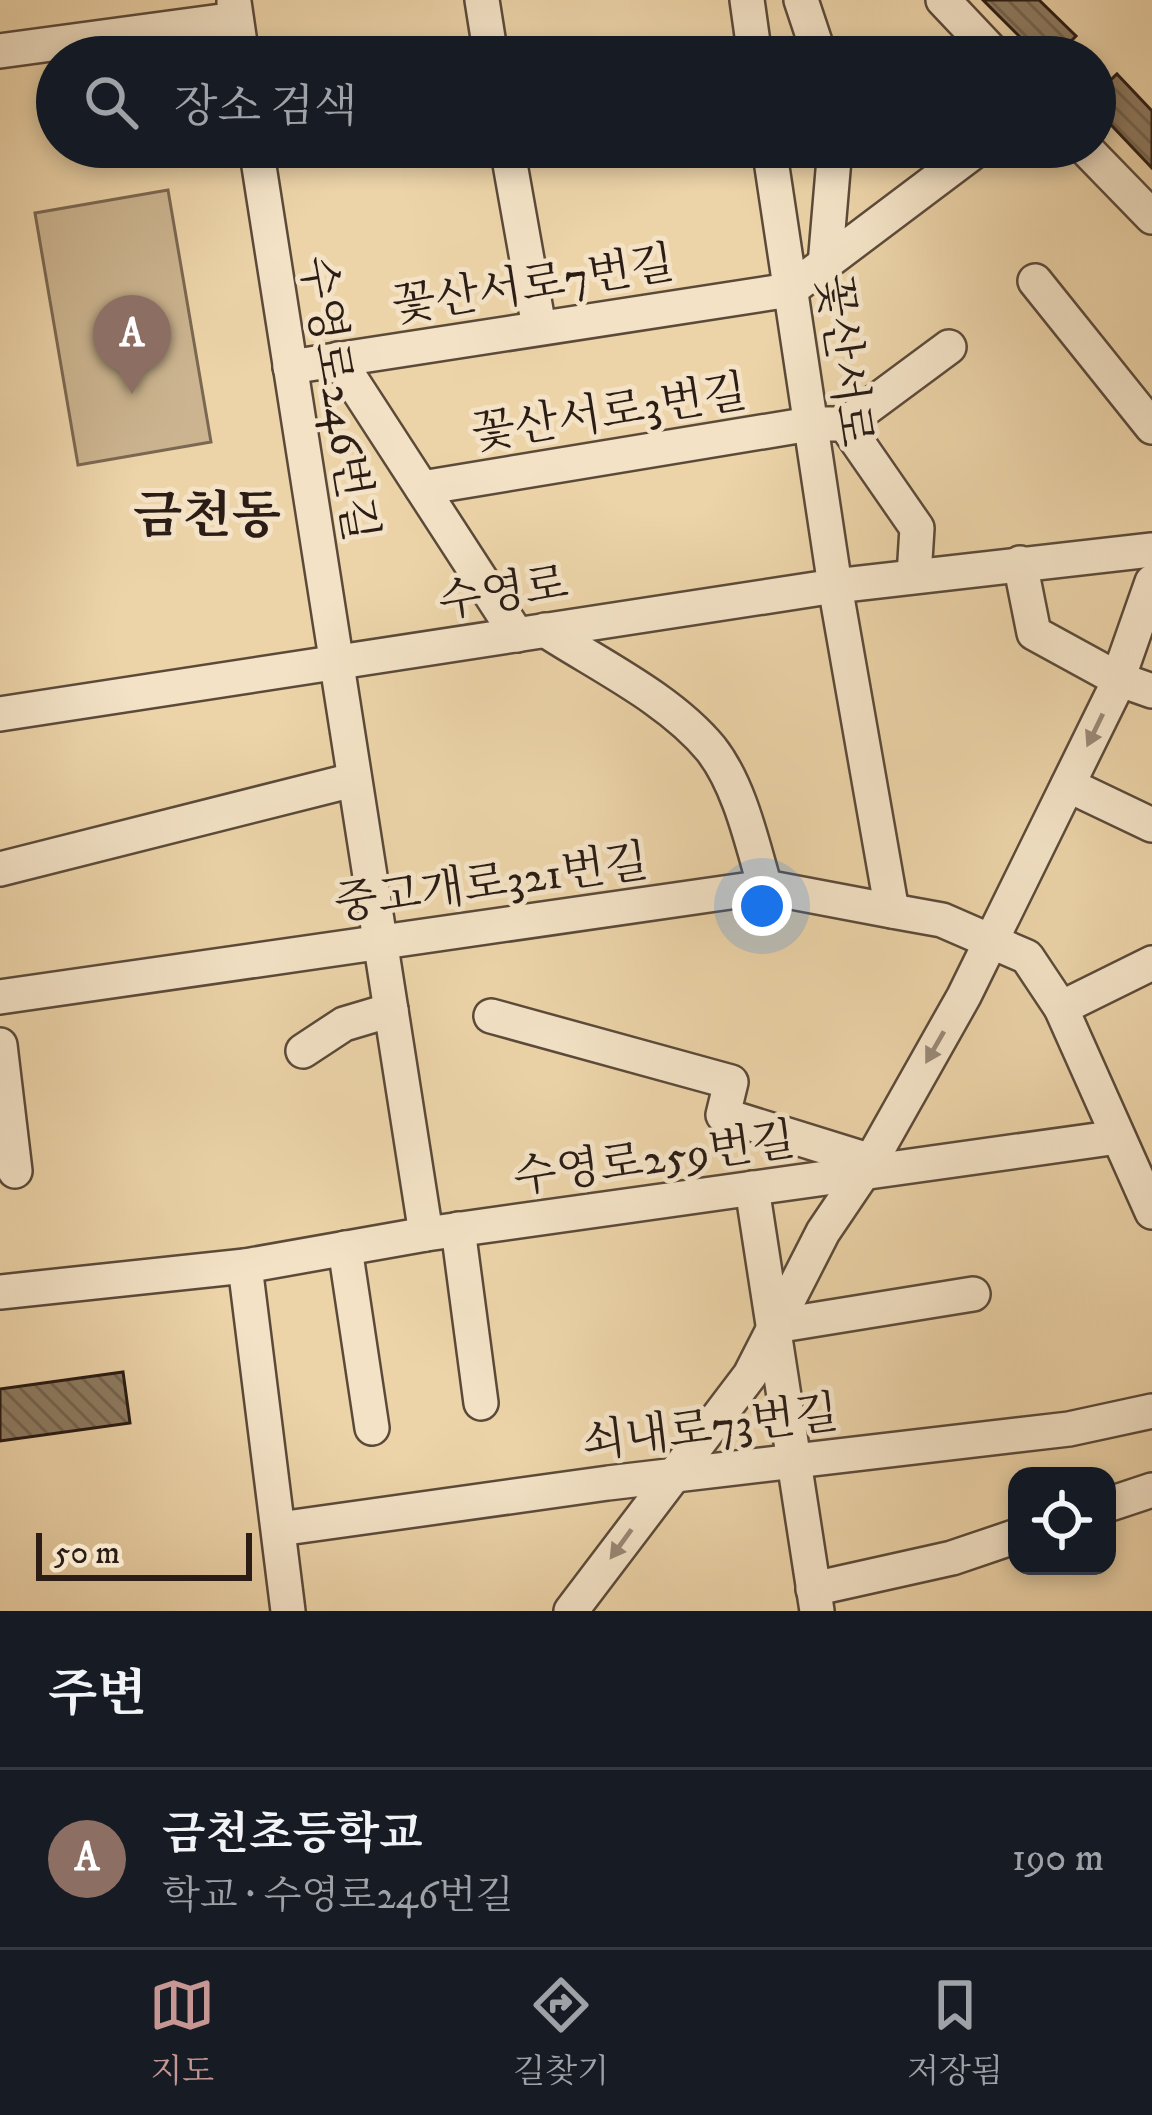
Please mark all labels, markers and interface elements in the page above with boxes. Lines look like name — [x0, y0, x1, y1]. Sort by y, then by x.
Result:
search box — [36, 36, 1116, 168]
icon: search — [78, 69, 144, 135]
text: 장소 검색 — [174, 80, 358, 136]
street label: 꽃산서로7번길 — [389, 236, 678, 336]
street label: 수영로246번길 — [287, 251, 387, 545]
street label: 꽃산서로 — [803, 270, 883, 450]
pin: A — [93, 295, 171, 394]
street label: 꽃산서로3번길 — [468, 365, 751, 463]
district label: 금천동 — [133, 485, 281, 549]
street label: 수영로 — [435, 556, 572, 632]
one-way arrow — [1085, 713, 1105, 748]
street label: 중고개로321번길 — [331, 834, 652, 934]
your location — [732, 876, 792, 936]
one-way arrow — [926, 1030, 947, 1064]
street label: 수영로259번길 — [510, 1112, 799, 1207]
street label: 쇠내로73번길 — [579, 1385, 842, 1472]
map controls — [1008, 1467, 1116, 1575]
button: locate — [1008, 1467, 1116, 1575]
scale bar — [36, 1527, 252, 1580]
one-way arrow — [610, 1528, 634, 1560]
text: 50 m — [54, 1533, 120, 1574]
text: 주변 — [48, 1663, 147, 1727]
text: 금천초등학교 — [162, 1807, 423, 1863]
text: A — [75, 1834, 99, 1883]
text: 190 m — [1012, 1834, 1104, 1883]
text: 학교 · 수영로246번길 — [162, 1872, 514, 1921]
tab: 지도 — [149, 1972, 215, 2093]
tab: 길찾기 — [513, 1972, 609, 2093]
tab: 저장됨 — [907, 1972, 1003, 2093]

